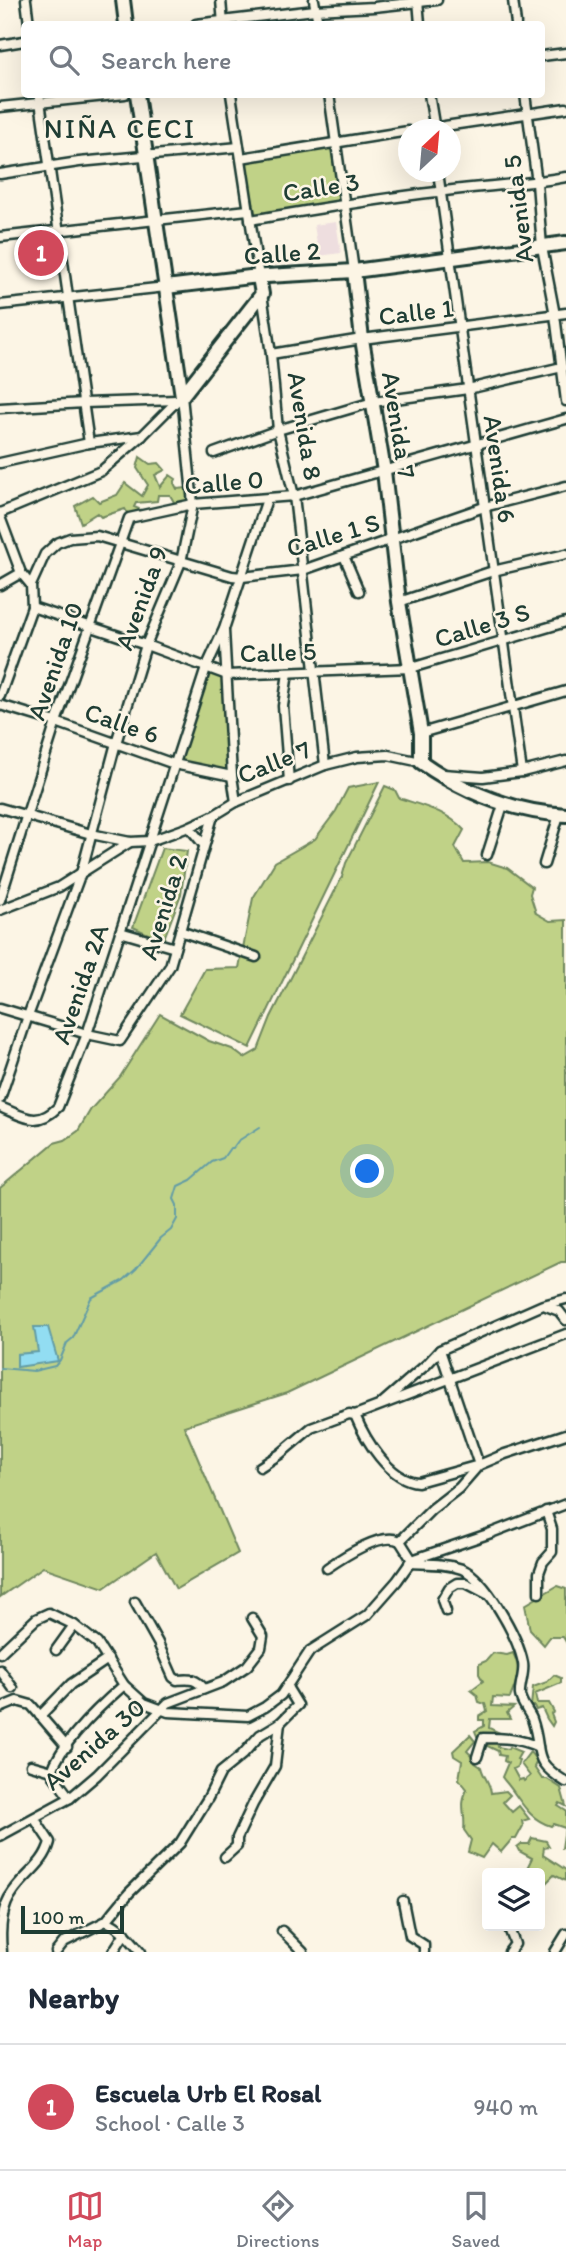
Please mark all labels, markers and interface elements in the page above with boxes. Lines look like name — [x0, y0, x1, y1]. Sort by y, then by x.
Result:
search box — [21, 21, 545, 98]
icon: search — [45, 41, 83, 79]
text: Search here — [101, 44, 231, 76]
district label: NIÑA CECI — [44, 111, 196, 145]
north arrow — [398, 119, 461, 182]
street label: Avenida 5 — [496, 153, 540, 265]
street label: Calle 3 — [280, 165, 362, 209]
pin: 1 — [18, 227, 64, 279]
street label: Calle 2 — [243, 234, 322, 272]
street label: Calle 1 — [377, 292, 455, 332]
street label: Avenida 7 — [375, 369, 423, 481]
street label: Avenida 8 — [281, 370, 329, 482]
street label: Avenida 6 — [477, 413, 523, 525]
street label: Calle 0 — [183, 463, 265, 501]
street label: Calle 1 S — [283, 506, 383, 564]
street label: Avenida 9 — [107, 542, 175, 654]
street label: Calle 3 S — [431, 595, 533, 655]
street label: Avenida 10 — [20, 598, 90, 724]
street label: Calle 5 — [239, 635, 317, 669]
street label: Calle 6 — [80, 695, 164, 751]
street label: Calle 7 — [233, 733, 315, 791]
street label: Avenida 2 — [132, 850, 194, 964]
street label: Avenida 2A — [45, 919, 116, 1048]
your location — [350, 1154, 384, 1188]
street label: Avenida 30 — [36, 1691, 152, 1797]
map controls — [482, 1868, 545, 1931]
button: layers — [482, 1868, 545, 1931]
scale bar — [21, 1903, 124, 1935]
text: 100 m — [32, 1906, 84, 1929]
text: Nearby — [28, 1979, 119, 2016]
text: Escuela Urb El Rosal — [95, 2077, 321, 2109]
text: 1 — [46, 2093, 56, 2121]
text: 940 m — [473, 2093, 538, 2121]
text: School · Calle 3 — [95, 2109, 245, 2137]
tab: Map — [66, 2187, 104, 2252]
tab: Directions — [236, 2187, 320, 2252]
tab: Saved — [452, 2187, 500, 2252]

